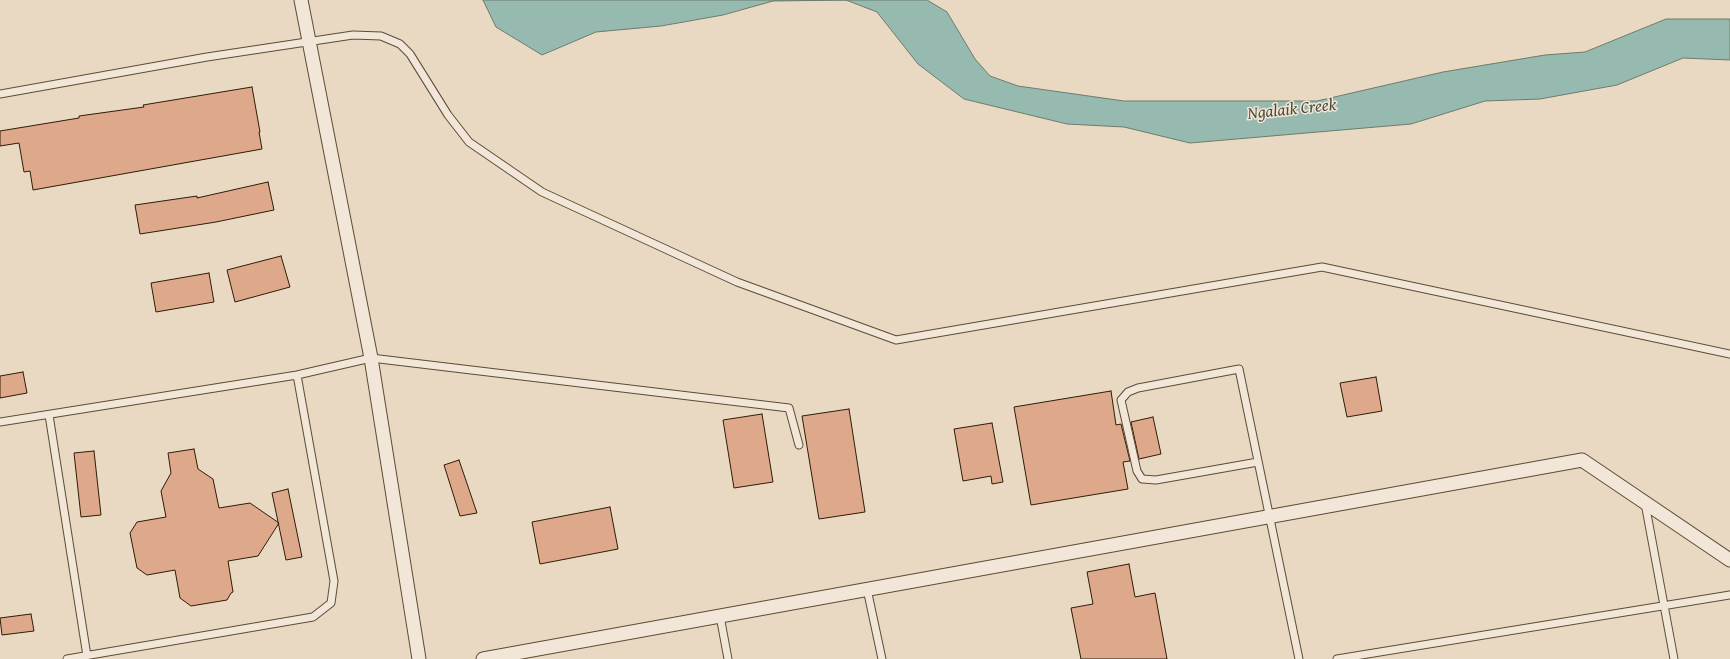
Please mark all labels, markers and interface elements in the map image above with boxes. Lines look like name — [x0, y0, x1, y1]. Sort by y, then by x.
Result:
water label: Ngalaik Creek — [1247, 95, 1337, 125]

